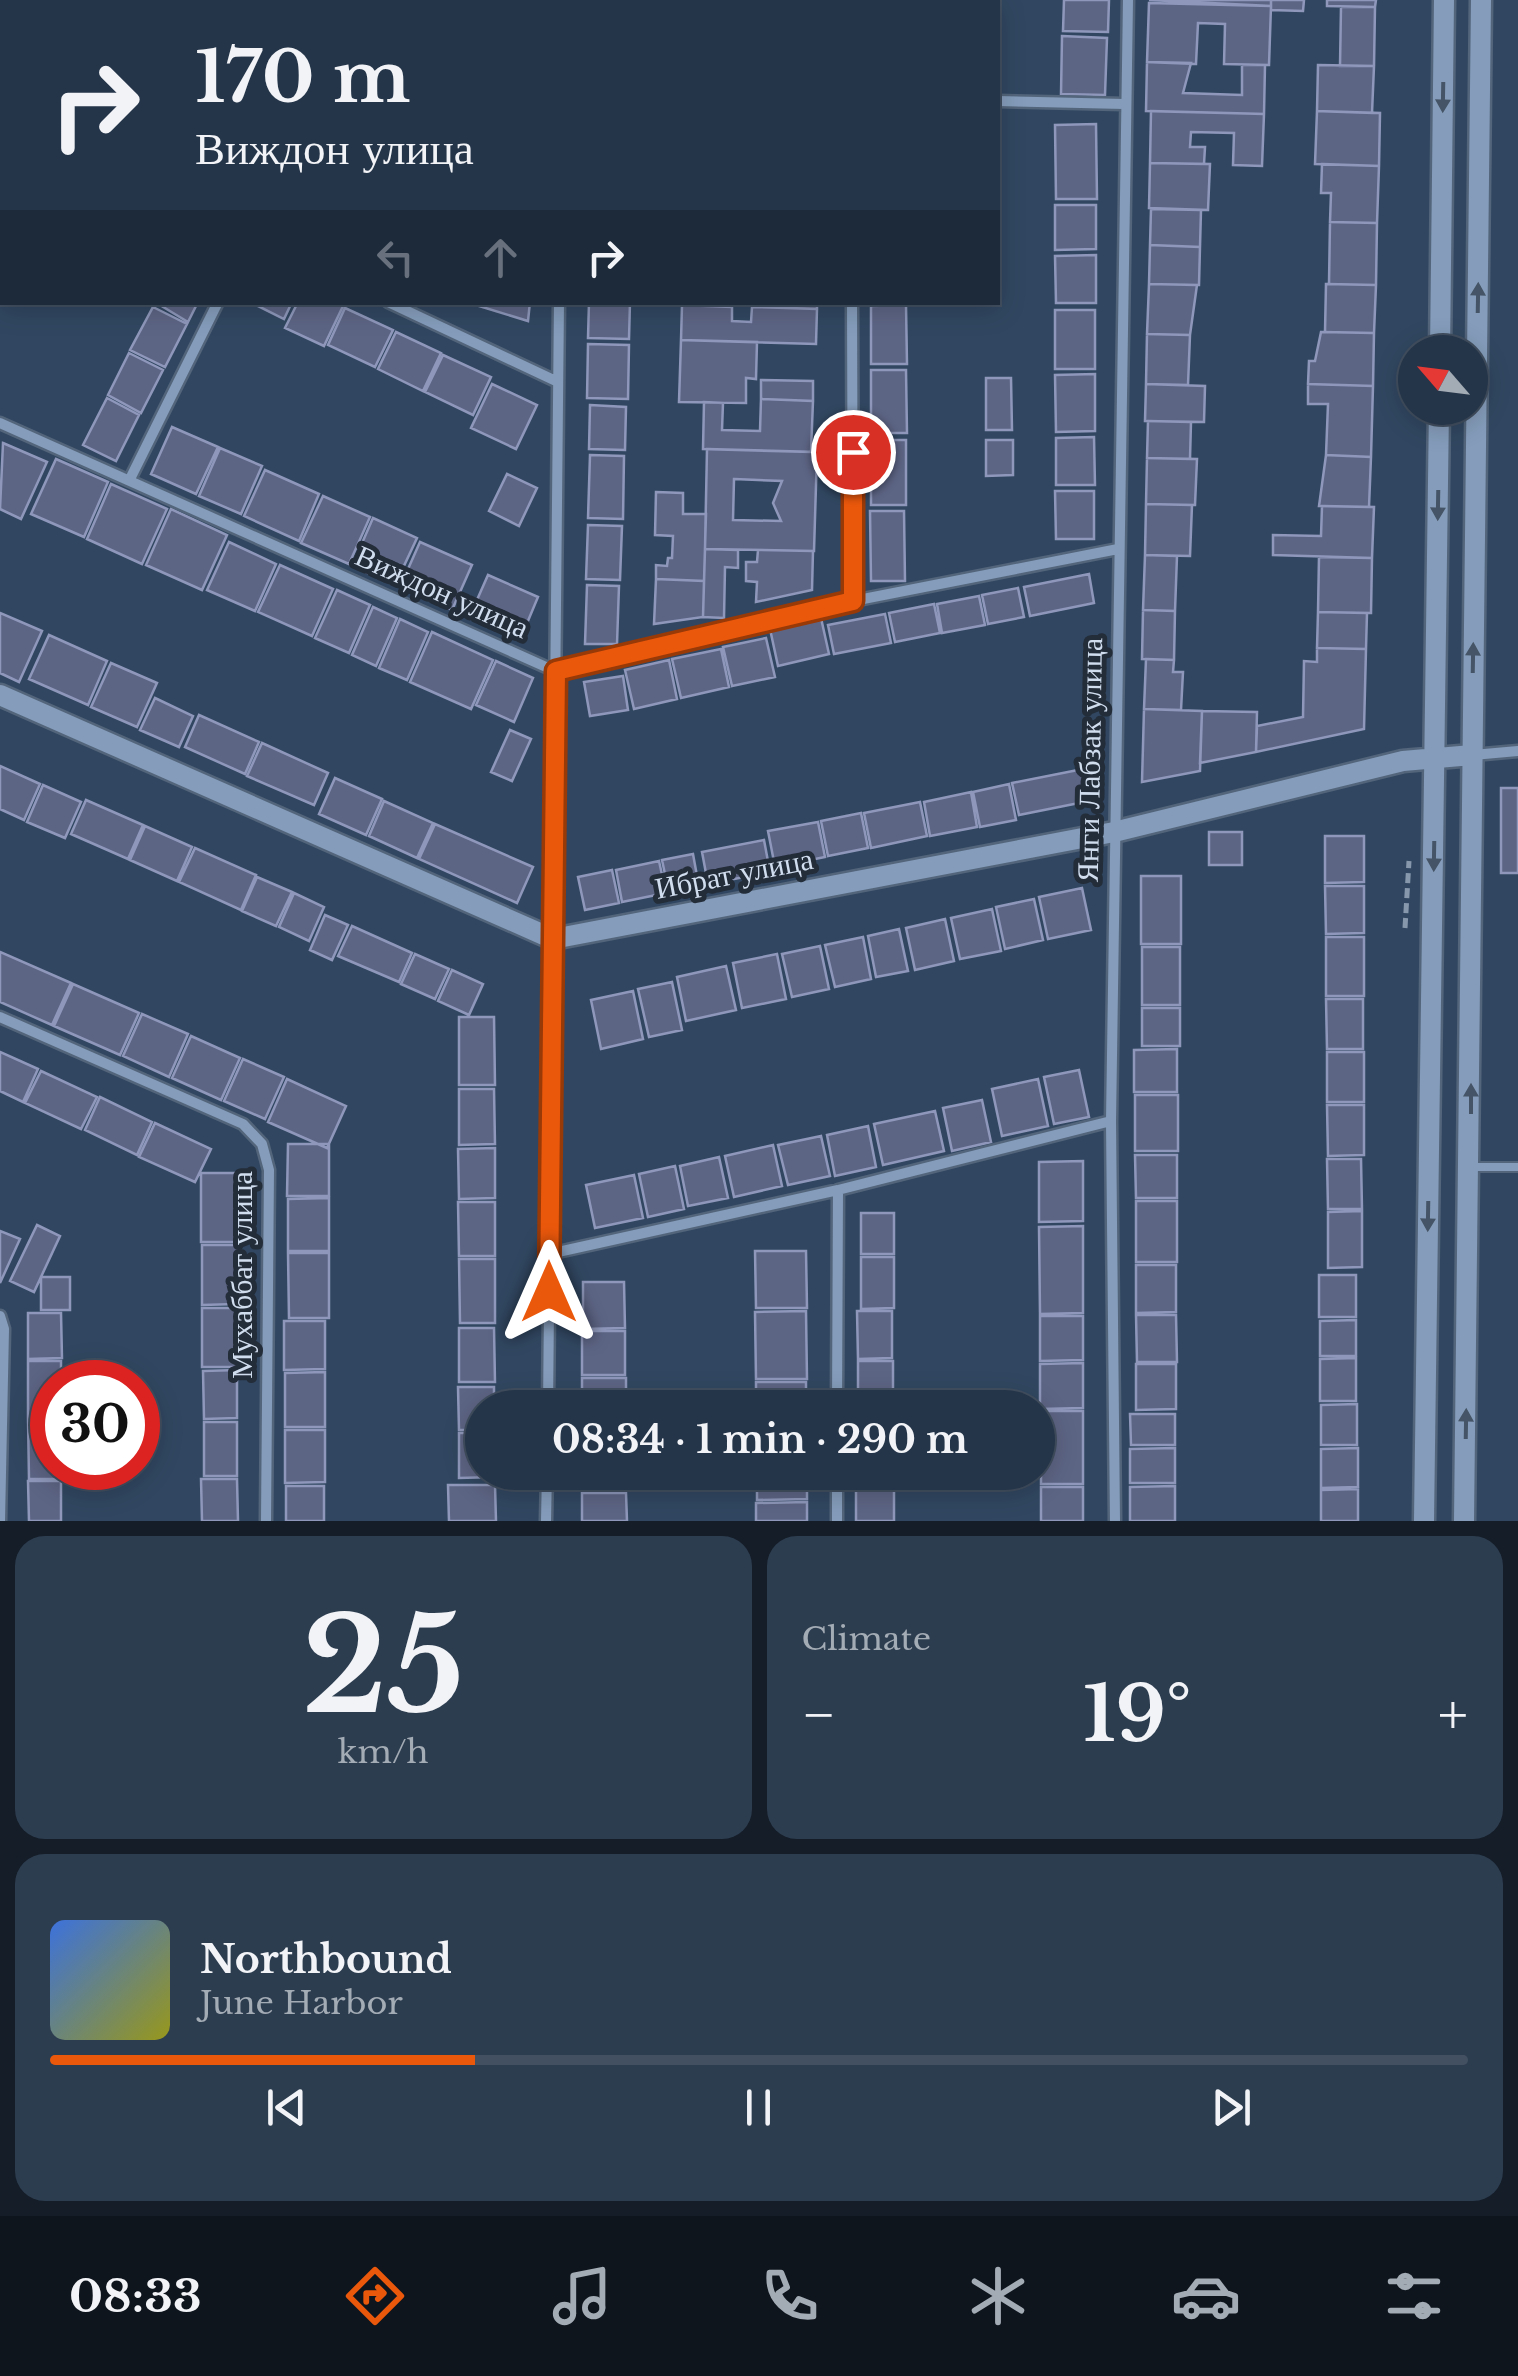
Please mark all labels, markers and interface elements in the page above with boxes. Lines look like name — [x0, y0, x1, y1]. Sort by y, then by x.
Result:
text: 170 m — [195, 34, 411, 121]
icon: right — [30, 40, 160, 170]
one-way arrow — [1434, 82, 1450, 114]
text: Виждон улица — [195, 120, 474, 176]
icon: left — [368, 230, 423, 285]
icon: ahead — [473, 230, 528, 285]
icon: right — [578, 230, 633, 285]
one-way arrow — [1470, 281, 1486, 313]
north arrow — [1398, 335, 1488, 425]
map controls — [1398, 335, 1488, 425]
pin — [811, 410, 896, 495]
icon: arrive — [826, 425, 881, 480]
one-way arrow — [1430, 489, 1446, 521]
street label: Виждон улица — [350, 537, 535, 646]
street label: Янги Лабзак улица — [1069, 637, 1110, 882]
one-way arrow — [1466, 641, 1482, 673]
street label: Ибрат улица — [652, 840, 816, 907]
one-way arrow — [1426, 841, 1442, 873]
one-way arrow — [1464, 1082, 1480, 1114]
street label: Мухаббат улица — [223, 1171, 260, 1379]
one-way arrow — [1420, 1201, 1436, 1233]
position arrow — [497, 1240, 601, 1344]
speed limit sign: 30 — [30, 1360, 160, 1490]
one-way arrow — [1458, 1407, 1474, 1439]
text: 08:34 · 1 min · 290 m — [552, 1416, 968, 1463]
text: 25 — [302, 1586, 464, 1747]
text: Climate — [802, 1619, 931, 1659]
text: 19° — [1083, 1668, 1191, 1761]
text: − — [802, 1681, 836, 1749]
text: + — [1438, 1681, 1468, 1749]
text: km/h — [338, 1732, 429, 1772]
text: Northbound — [200, 1936, 452, 1983]
text: June Harbor — [200, 1983, 403, 2023]
icon: previous — [259, 2080, 314, 2135]
icon: pause — [731, 2080, 786, 2135]
icon: next — [1204, 2080, 1259, 2135]
icon: directions — [340, 2261, 410, 2331]
icon: music — [547, 2261, 617, 2331]
icon: phone — [755, 2261, 825, 2331]
icon: climate — [963, 2261, 1033, 2331]
icon: car — [1171, 2261, 1241, 2331]
icon: filters — [1379, 2261, 1449, 2331]
text: 08:33 — [69, 2268, 202, 2324]

